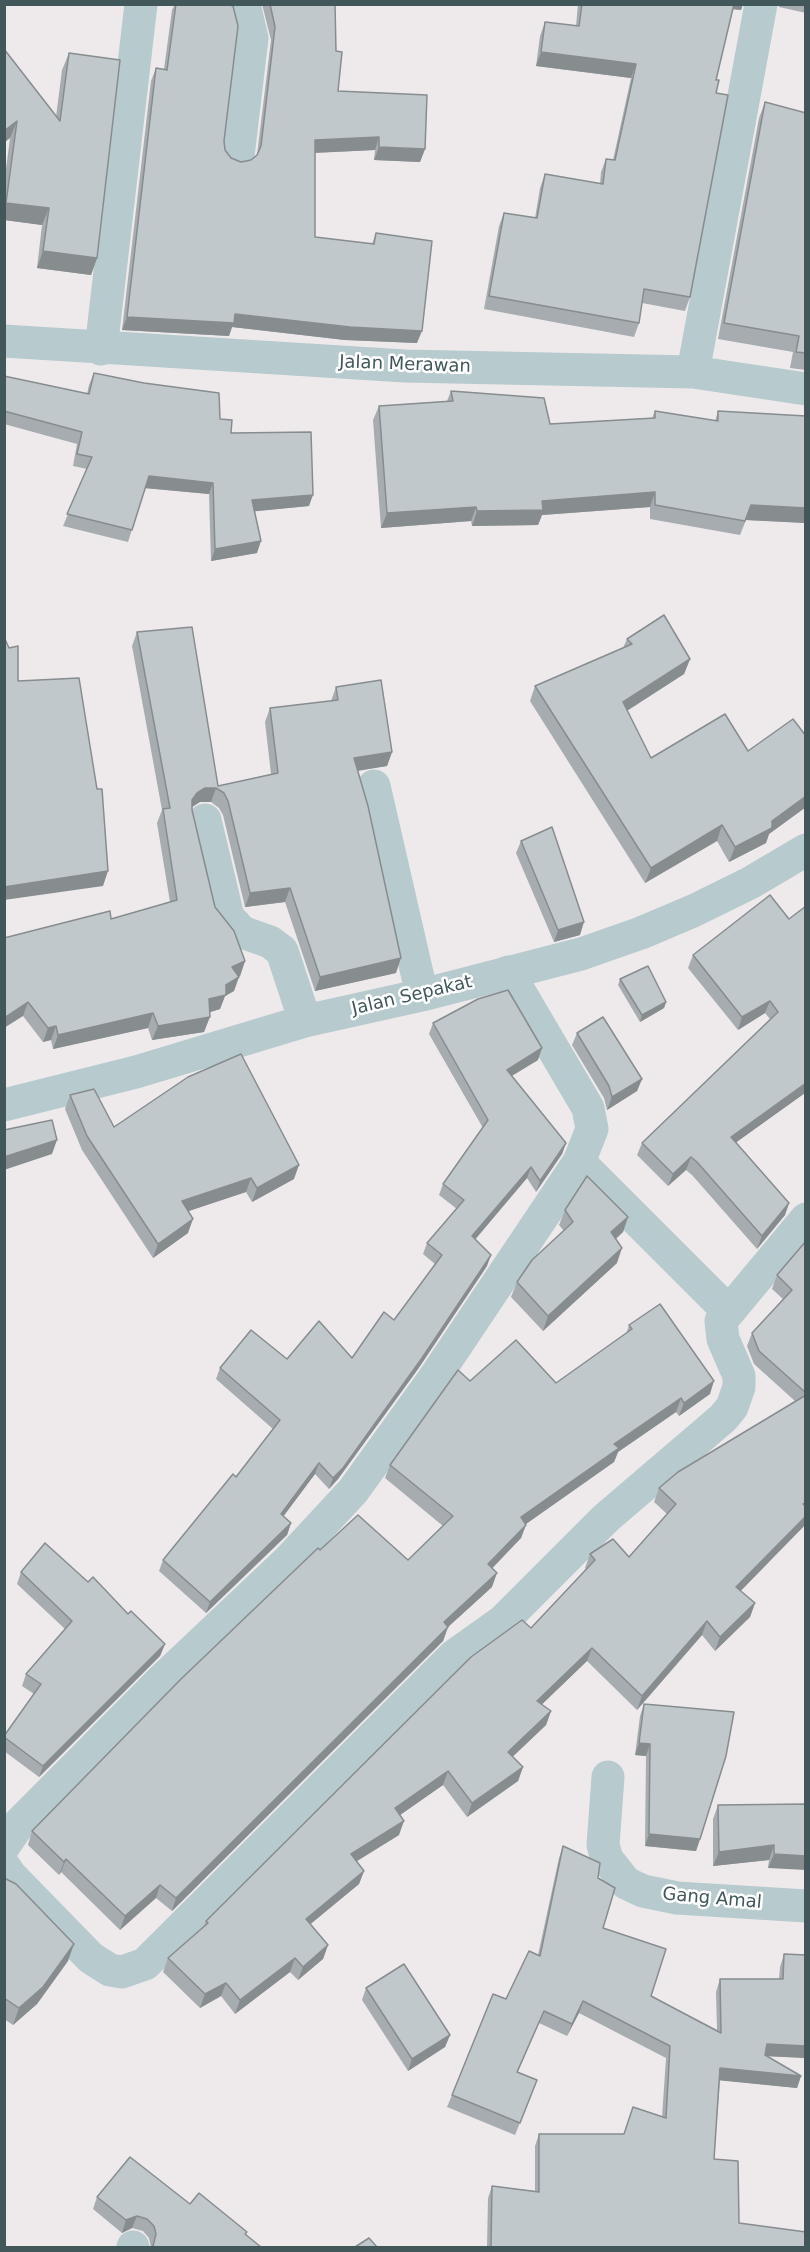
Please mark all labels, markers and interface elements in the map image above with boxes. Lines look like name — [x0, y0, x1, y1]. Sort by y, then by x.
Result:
street label: Jalan Merawan — [339, 352, 471, 378]
street label: Jalan Sepakat — [350, 972, 474, 1020]
street label: Gang Amal — [662, 1884, 762, 1914]

